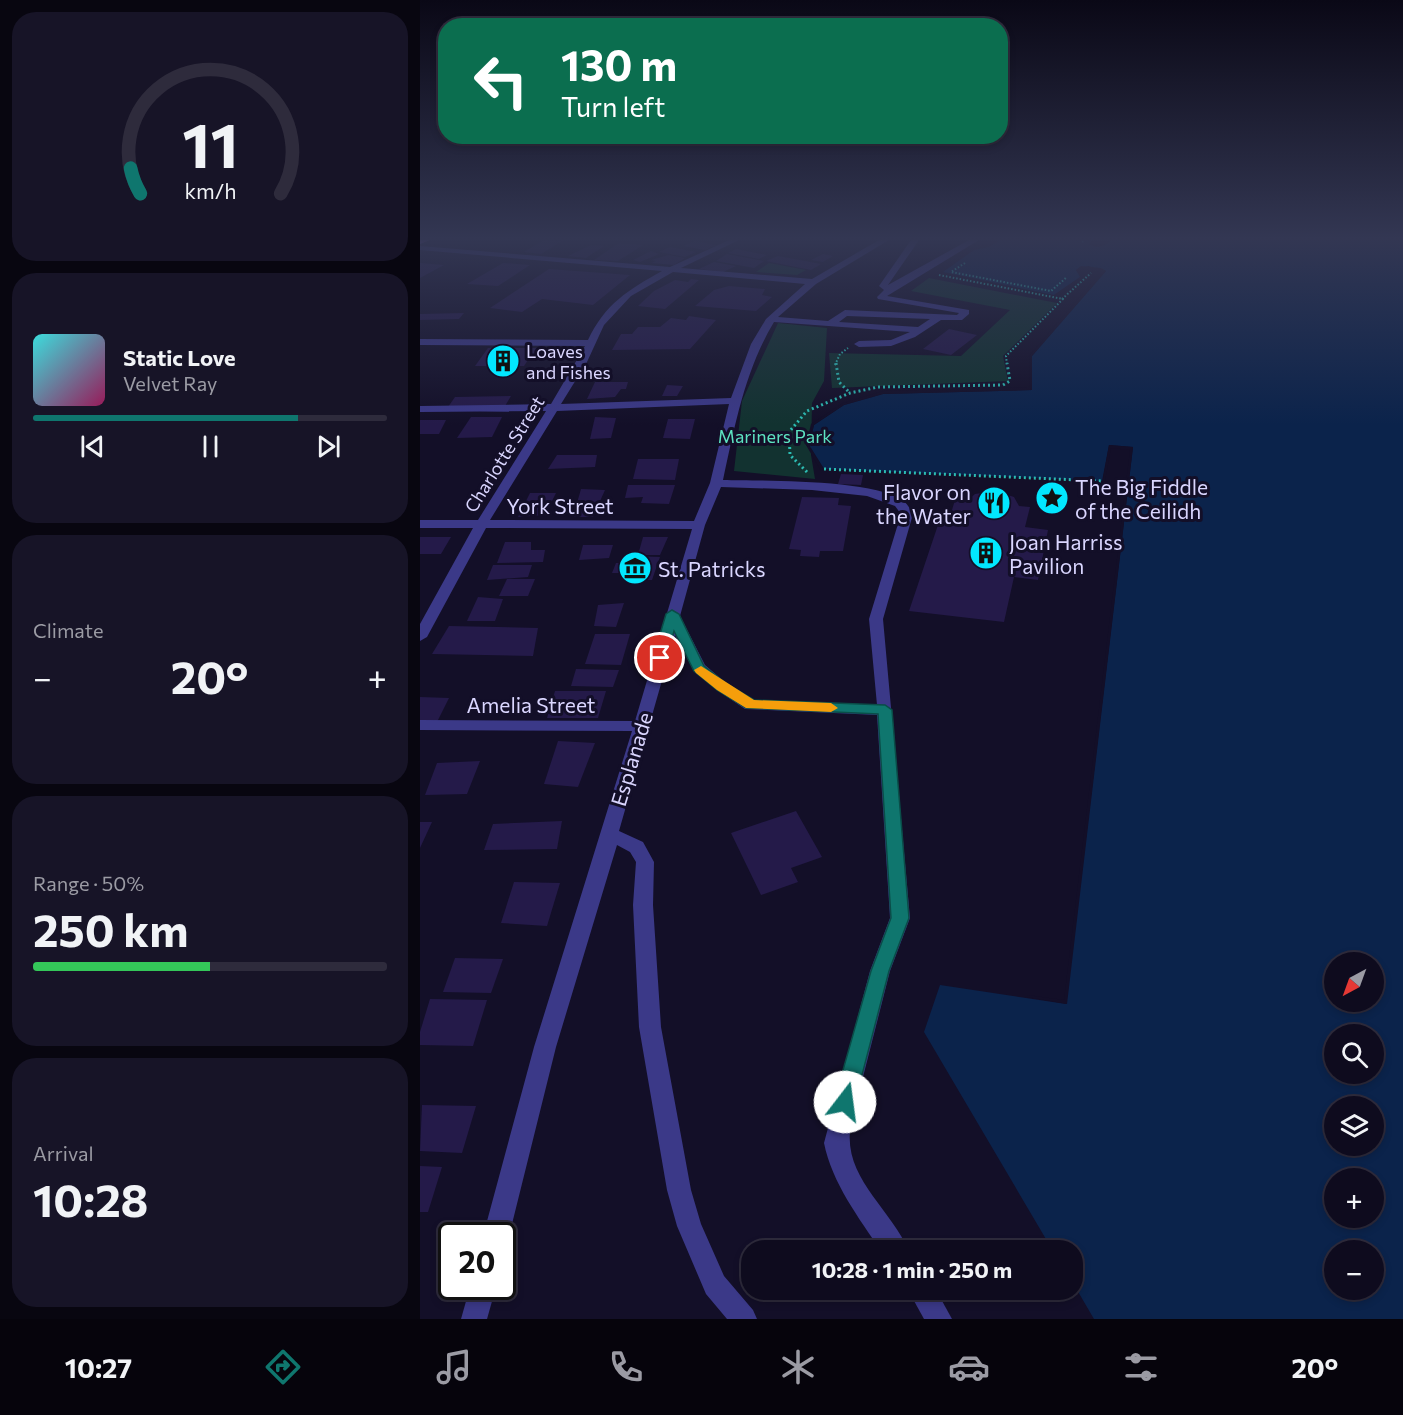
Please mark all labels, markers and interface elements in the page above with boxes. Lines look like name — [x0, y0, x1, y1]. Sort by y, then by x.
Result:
text: 130 m — [561, 38, 677, 90]
icon: left — [462, 42, 540, 120]
text: Turn left — [561, 90, 665, 123]
text: 11 — [182, 105, 238, 181]
text: km/h — [184, 177, 236, 203]
place label: Loaves and Fishes — [526, 340, 611, 383]
building icon: Loaves and Fishes — [485, 343, 521, 379]
text: Static Love — [123, 344, 236, 371]
text: Velvet Ray — [123, 371, 217, 395]
street label: Charlotte Street — [459, 392, 549, 516]
park label: Mariners Park — [718, 425, 832, 447]
icon: previous — [76, 430, 109, 463]
icon: pause — [194, 430, 227, 463]
icon: next — [312, 430, 345, 463]
place label: The Big Fiddle of the Ceilidh — [1075, 474, 1208, 523]
place label: Flavor on the Water — [876, 479, 971, 528]
place icon: The Big Fiddle of the Ceilidh — [1034, 480, 1070, 516]
restaurant icon: Flavor on the Water — [976, 485, 1012, 521]
street label: York Street — [506, 493, 614, 518]
place label: Joan Harriss Pavilion — [1009, 529, 1123, 578]
building icon: Joan Harriss Pavilion — [968, 535, 1004, 571]
museum icon: St. Patricks — [617, 550, 653, 586]
place label: St. Patricks — [658, 556, 766, 581]
text: Climate — [33, 618, 103, 642]
pin — [634, 632, 685, 683]
icon: arrive — [643, 641, 676, 674]
text: 20° — [171, 648, 249, 703]
text: − — [33, 656, 52, 697]
text: + — [368, 656, 387, 697]
street label: Amelia Street — [467, 692, 595, 717]
street label: Esplanade — [605, 709, 657, 809]
text: Range · 50% — [33, 871, 144, 895]
text: 250 km — [33, 901, 188, 956]
north arrow — [1324, 952, 1384, 1012]
map controls — [1324, 952, 1384, 1300]
button: search — [1324, 1024, 1384, 1084]
position arrow — [813, 1070, 877, 1134]
button: layers — [1324, 1096, 1384, 1156]
text: Arrival — [33, 1141, 94, 1165]
button: + — [1324, 1168, 1384, 1228]
text: 10:28 — [33, 1171, 148, 1226]
speed limit sign: 20 — [438, 1222, 516, 1300]
button: − — [1324, 1240, 1384, 1300]
text: 10:28 · 1 min · 250 m — [812, 1256, 1012, 1283]
icon: directions — [262, 1346, 304, 1388]
icon: music — [433, 1346, 475, 1388]
icon: phone — [605, 1346, 647, 1388]
icon: climate — [777, 1346, 819, 1388]
icon: car — [948, 1346, 990, 1388]
icon: filters — [1120, 1346, 1162, 1388]
text: 10:27 — [65, 1351, 132, 1384]
text: 20° — [1292, 1351, 1338, 1384]

